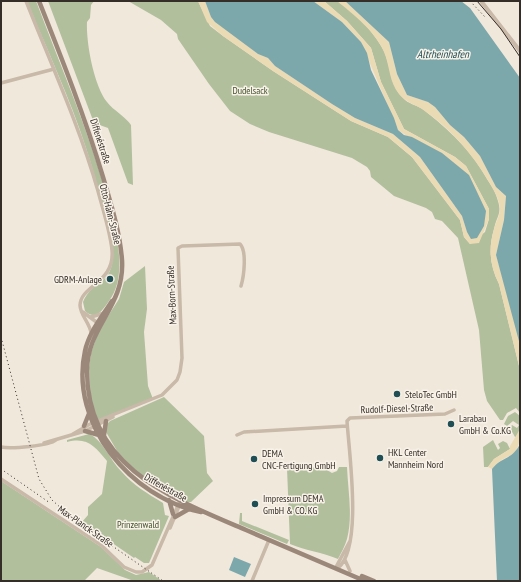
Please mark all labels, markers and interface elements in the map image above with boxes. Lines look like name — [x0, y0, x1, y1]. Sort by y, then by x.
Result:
water label: Altrheinhafen — [417, 47, 470, 61]
park label: Dudelsack — [232, 84, 268, 97]
street label: Diffenéstraße — [87, 117, 114, 166]
street label: Otto-Hahn-Straße — [97, 182, 124, 246]
street label: Max-Born-Straße — [163, 265, 180, 325]
place label: GDRM-Anlage — [54, 273, 102, 286]
marker: GDRM-Anlage — [105, 274, 115, 284]
place label: SteloTec GmbH — [405, 388, 457, 401]
marker: SteloTec GmbH — [392, 389, 402, 399]
street label: Rudolf-Diesel-Straße — [360, 401, 434, 416]
place label: Larabau GmbH & Co.KG — [459, 412, 511, 437]
marker: Larabau GmbH & Co.KG — [446, 419, 456, 429]
place label: HKL Center Mannheim Nord — [388, 446, 443, 471]
place label: DEMA CNC-Fertigung GmbH — [262, 447, 336, 472]
marker: HKL Center Mannheim Nord — [375, 453, 385, 463]
marker: DEMA CNC-Fertigung GmbH — [249, 454, 259, 464]
street label: Diffenéstraße — [142, 470, 189, 505]
place label: Impressum DEMA GmbH & CO. KG — [263, 492, 324, 517]
marker: Impressum DEMA GmbH & CO. KG — [250, 499, 260, 509]
street label: Max-Planck-Straße — [55, 502, 116, 550]
park label: Prinzenwald — [117, 518, 159, 531]

